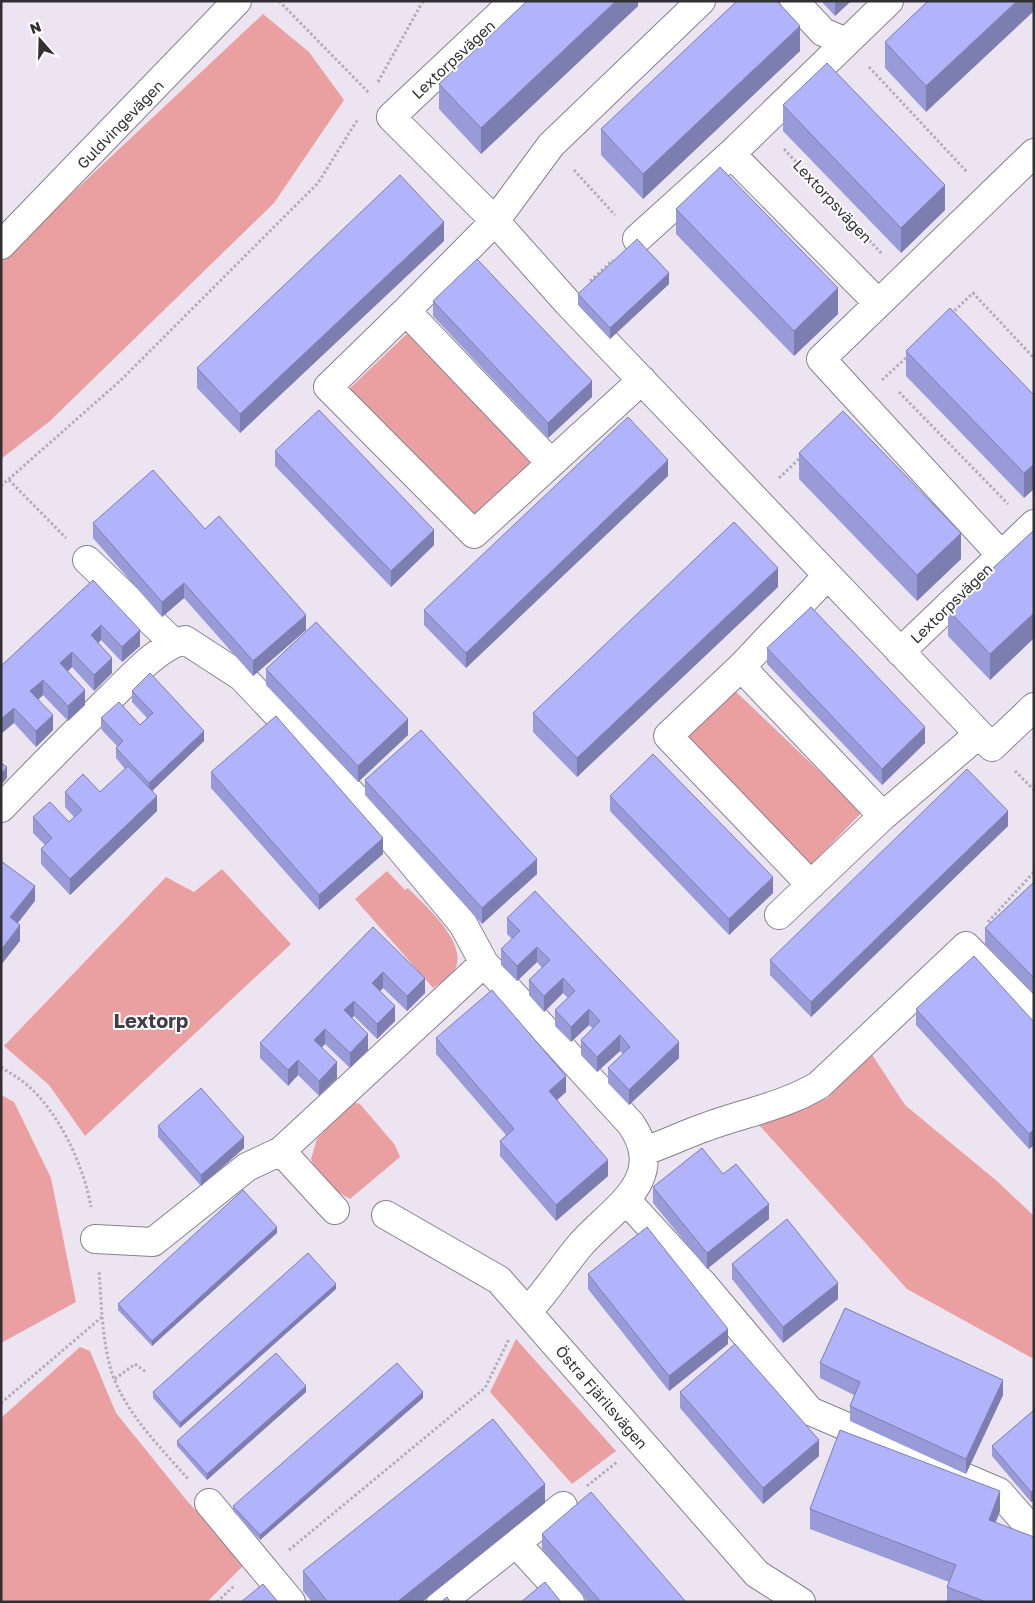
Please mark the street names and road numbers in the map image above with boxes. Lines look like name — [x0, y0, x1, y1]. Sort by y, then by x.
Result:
street label: Lextorpsvägen — [408, 16, 498, 102]
street label: Guldvingevägen — [73, 76, 167, 172]
street label: Lextorpsvägen — [790, 156, 876, 246]
street label: Lextorpsvägen — [906, 559, 996, 647]
street label: Östra Fjärilsvägen — [552, 1342, 652, 1452]

